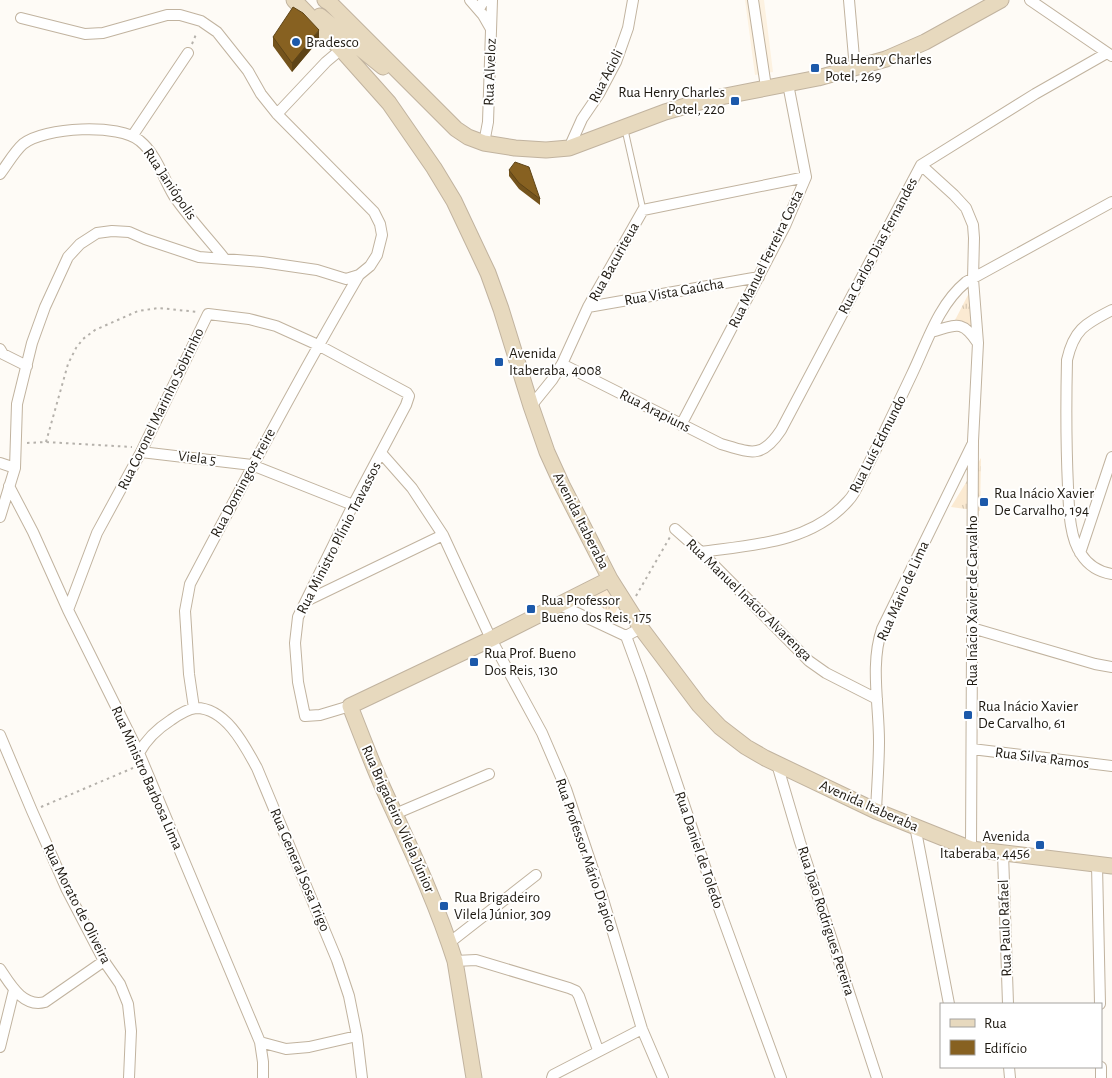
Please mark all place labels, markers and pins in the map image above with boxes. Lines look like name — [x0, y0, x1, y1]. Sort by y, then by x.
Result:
place label: Bradesco — [306, 35, 359, 50]
marker: Bradesco — [290, 36, 302, 48]
place label: Rua Henry Charles Potel, 269 — [825, 52, 932, 84]
marker: Rua Henry Charles Potel, 269 — [809, 62, 821, 74]
place label: Rua Henry Charles Potel, 220 — [618, 85, 725, 117]
marker: Rua Henry Charles Potel, 220 — [729, 95, 741, 107]
place label: Avenida Itaberaba, 4008 — [509, 346, 602, 378]
marker: Avenida Itaberaba, 4008 — [493, 356, 505, 368]
place label: Rua Inácio Xavier De Carvalho, 194 — [994, 486, 1094, 518]
marker: Rua Inácio Xavier De Carvalho, 194 — [978, 496, 990, 508]
place label: Rua Professor Bueno dos Reis, 175 — [541, 593, 652, 625]
marker: Rua Professor Bueno dos Reis, 175 — [525, 603, 537, 615]
place label: Rua Prof. Bueno Dos Reis, 130 — [484, 646, 576, 678]
marker: Rua Prof. Bueno Dos Reis, 130 — [468, 656, 480, 668]
place label: Rua Inácio Xavier De Carvalho, 61 — [978, 699, 1078, 731]
marker: Rua Inácio Xavier De Carvalho, 61 — [962, 709, 974, 721]
place label: Avenida Itaberaba, 4456 — [940, 829, 1030, 861]
marker: Avenida Itaberaba, 4456 — [1034, 839, 1046, 851]
place label: Rua Brigadeiro Vilela Júnior, 309 — [454, 890, 551, 922]
marker: Rua Brigadeiro Vilela Júnior, 309 — [438, 900, 450, 912]

